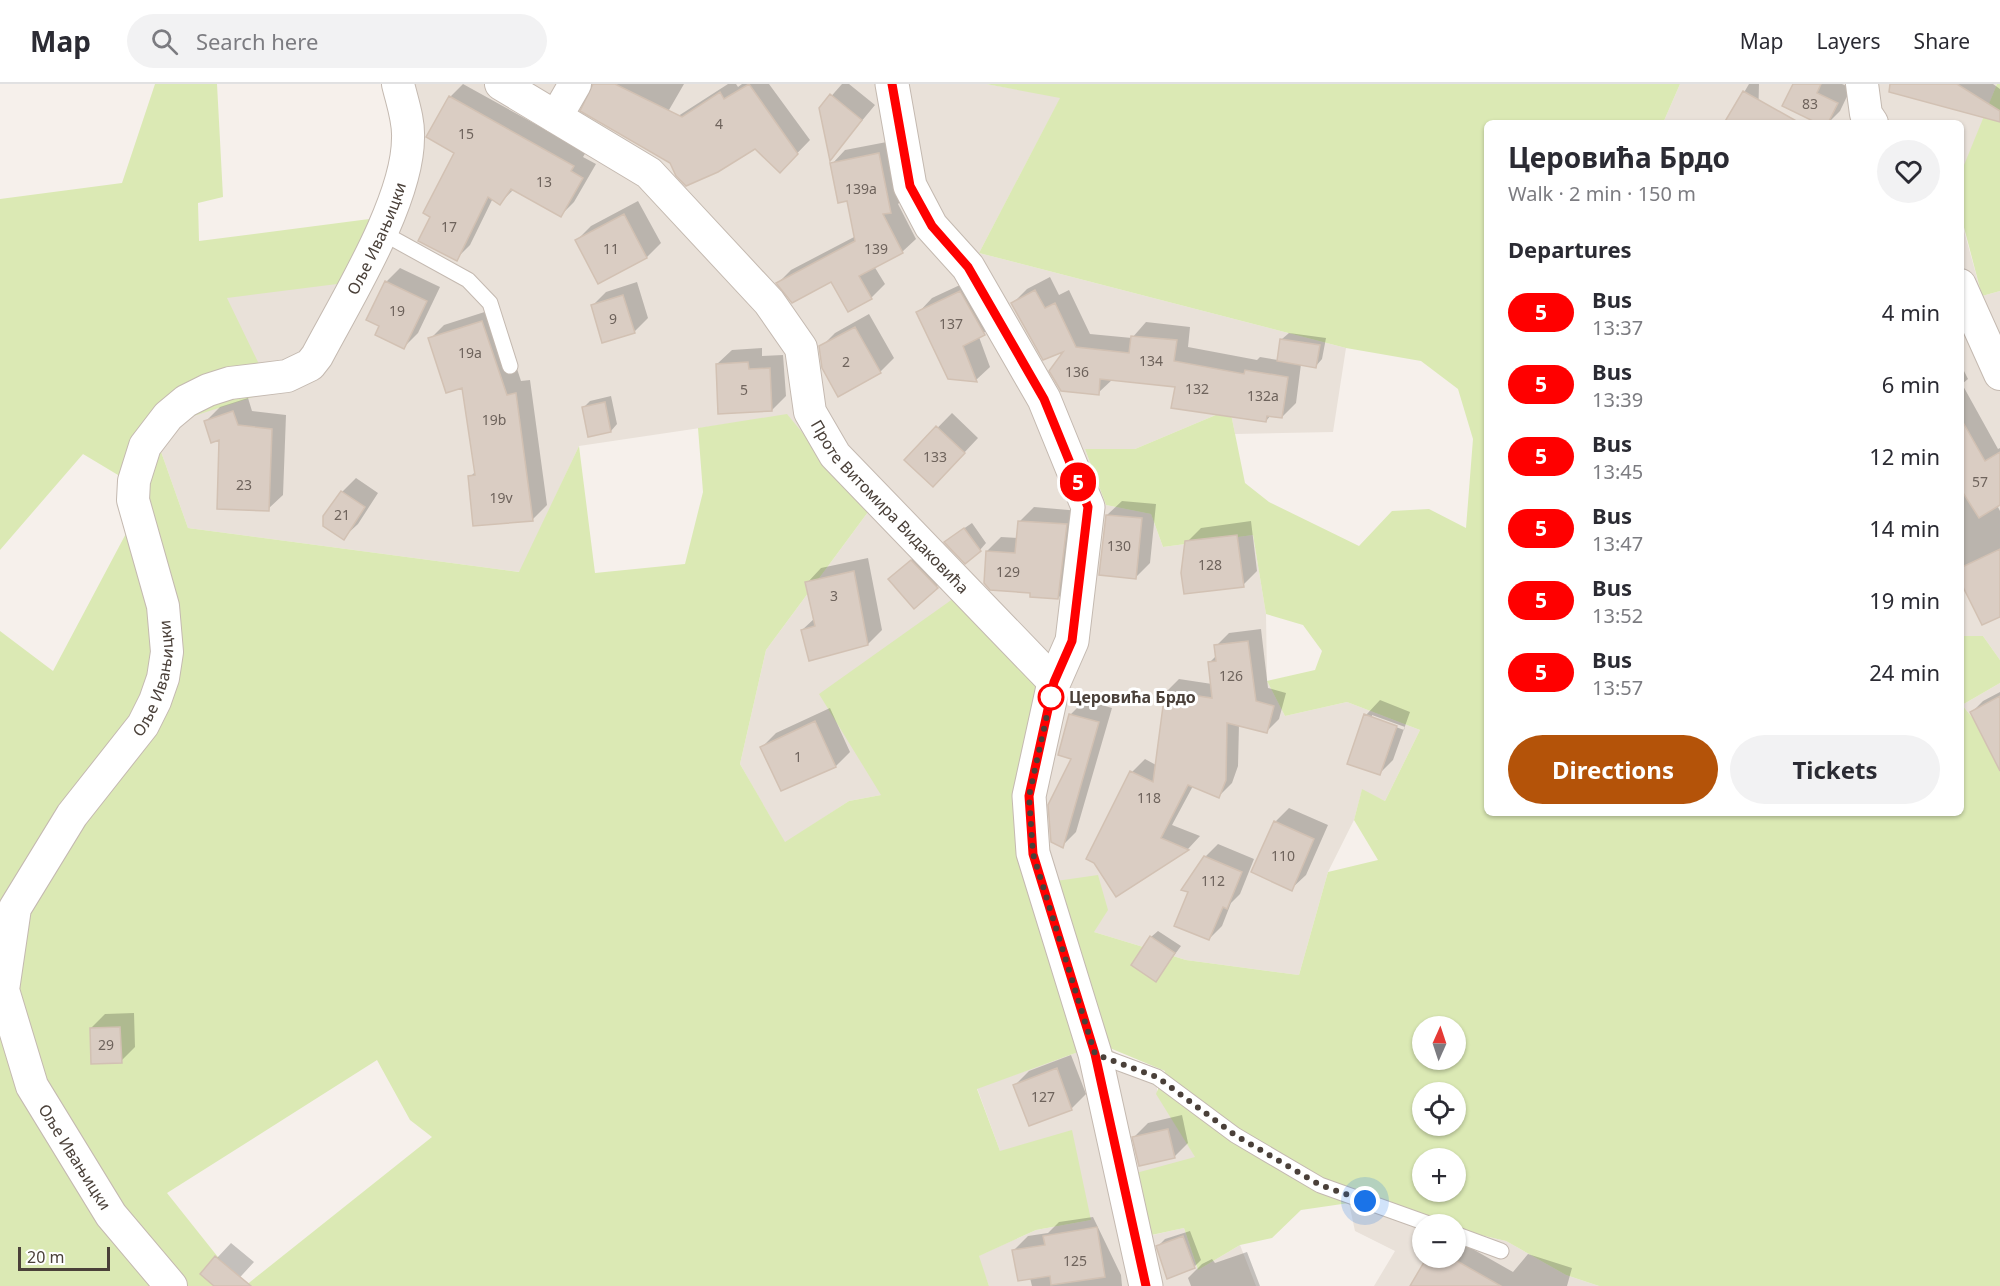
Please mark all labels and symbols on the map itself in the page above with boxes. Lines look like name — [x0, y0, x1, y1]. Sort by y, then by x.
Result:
house number: 83 — [1802, 94, 1818, 113]
house number: 4 — [715, 114, 723, 133]
house number: 15 — [458, 124, 474, 143]
house number: 13 — [536, 172, 552, 191]
street label: Оље Ивањицки — [341, 179, 411, 299]
house number: 139a — [845, 179, 877, 198]
house number: 17 — [441, 217, 457, 236]
house number: 11 — [603, 239, 619, 258]
house number: 139 — [864, 239, 888, 258]
house number: 19 — [389, 301, 405, 320]
house number: 9 — [609, 309, 617, 328]
house number: 137 — [939, 314, 963, 333]
house number: 19a — [458, 343, 482, 362]
house number: 134 — [1139, 351, 1163, 370]
house number: 2 — [842, 352, 850, 371]
house number: 136 — [1065, 362, 1089, 381]
house number: 132 — [1185, 379, 1209, 398]
house number: 5 — [740, 380, 748, 399]
house number: 132a — [1247, 386, 1279, 405]
house number: 19b — [482, 410, 506, 429]
street label: Проте Витомира Видаковића — [806, 416, 974, 598]
house number: 133 — [923, 447, 947, 466]
line badge: 5 — [1058, 462, 1098, 502]
house number: 57 — [1972, 472, 1988, 491]
house number: 23 — [236, 475, 252, 494]
house number: 19v — [489, 488, 513, 507]
house number: 21 — [334, 505, 350, 524]
house number: 130 — [1107, 536, 1131, 555]
house number: 128 — [1198, 555, 1222, 574]
house number: 129 — [996, 562, 1020, 581]
house number: 3 — [830, 586, 838, 605]
street label: Оље Ивањицки — [127, 619, 178, 741]
house number: 126 — [1219, 666, 1243, 685]
marker: Церовића Брдо — [1038, 684, 1064, 710]
place label: Церовића Брдо — [1069, 686, 1196, 708]
house number: 1 — [794, 747, 802, 766]
house number: 118 — [1137, 788, 1161, 807]
house number: 110 — [1271, 846, 1295, 865]
house number: 112 — [1201, 871, 1225, 890]
north arrow — [1412, 1016, 1466, 1070]
house number: 29 — [98, 1035, 114, 1054]
house number: 127 — [1031, 1087, 1055, 1106]
street label: Оље Ивањицки — [34, 1100, 116, 1214]
your location — [1350, 1186, 1380, 1216]
scale bar — [18, 1244, 110, 1272]
house number: 125 — [1063, 1251, 1087, 1270]

